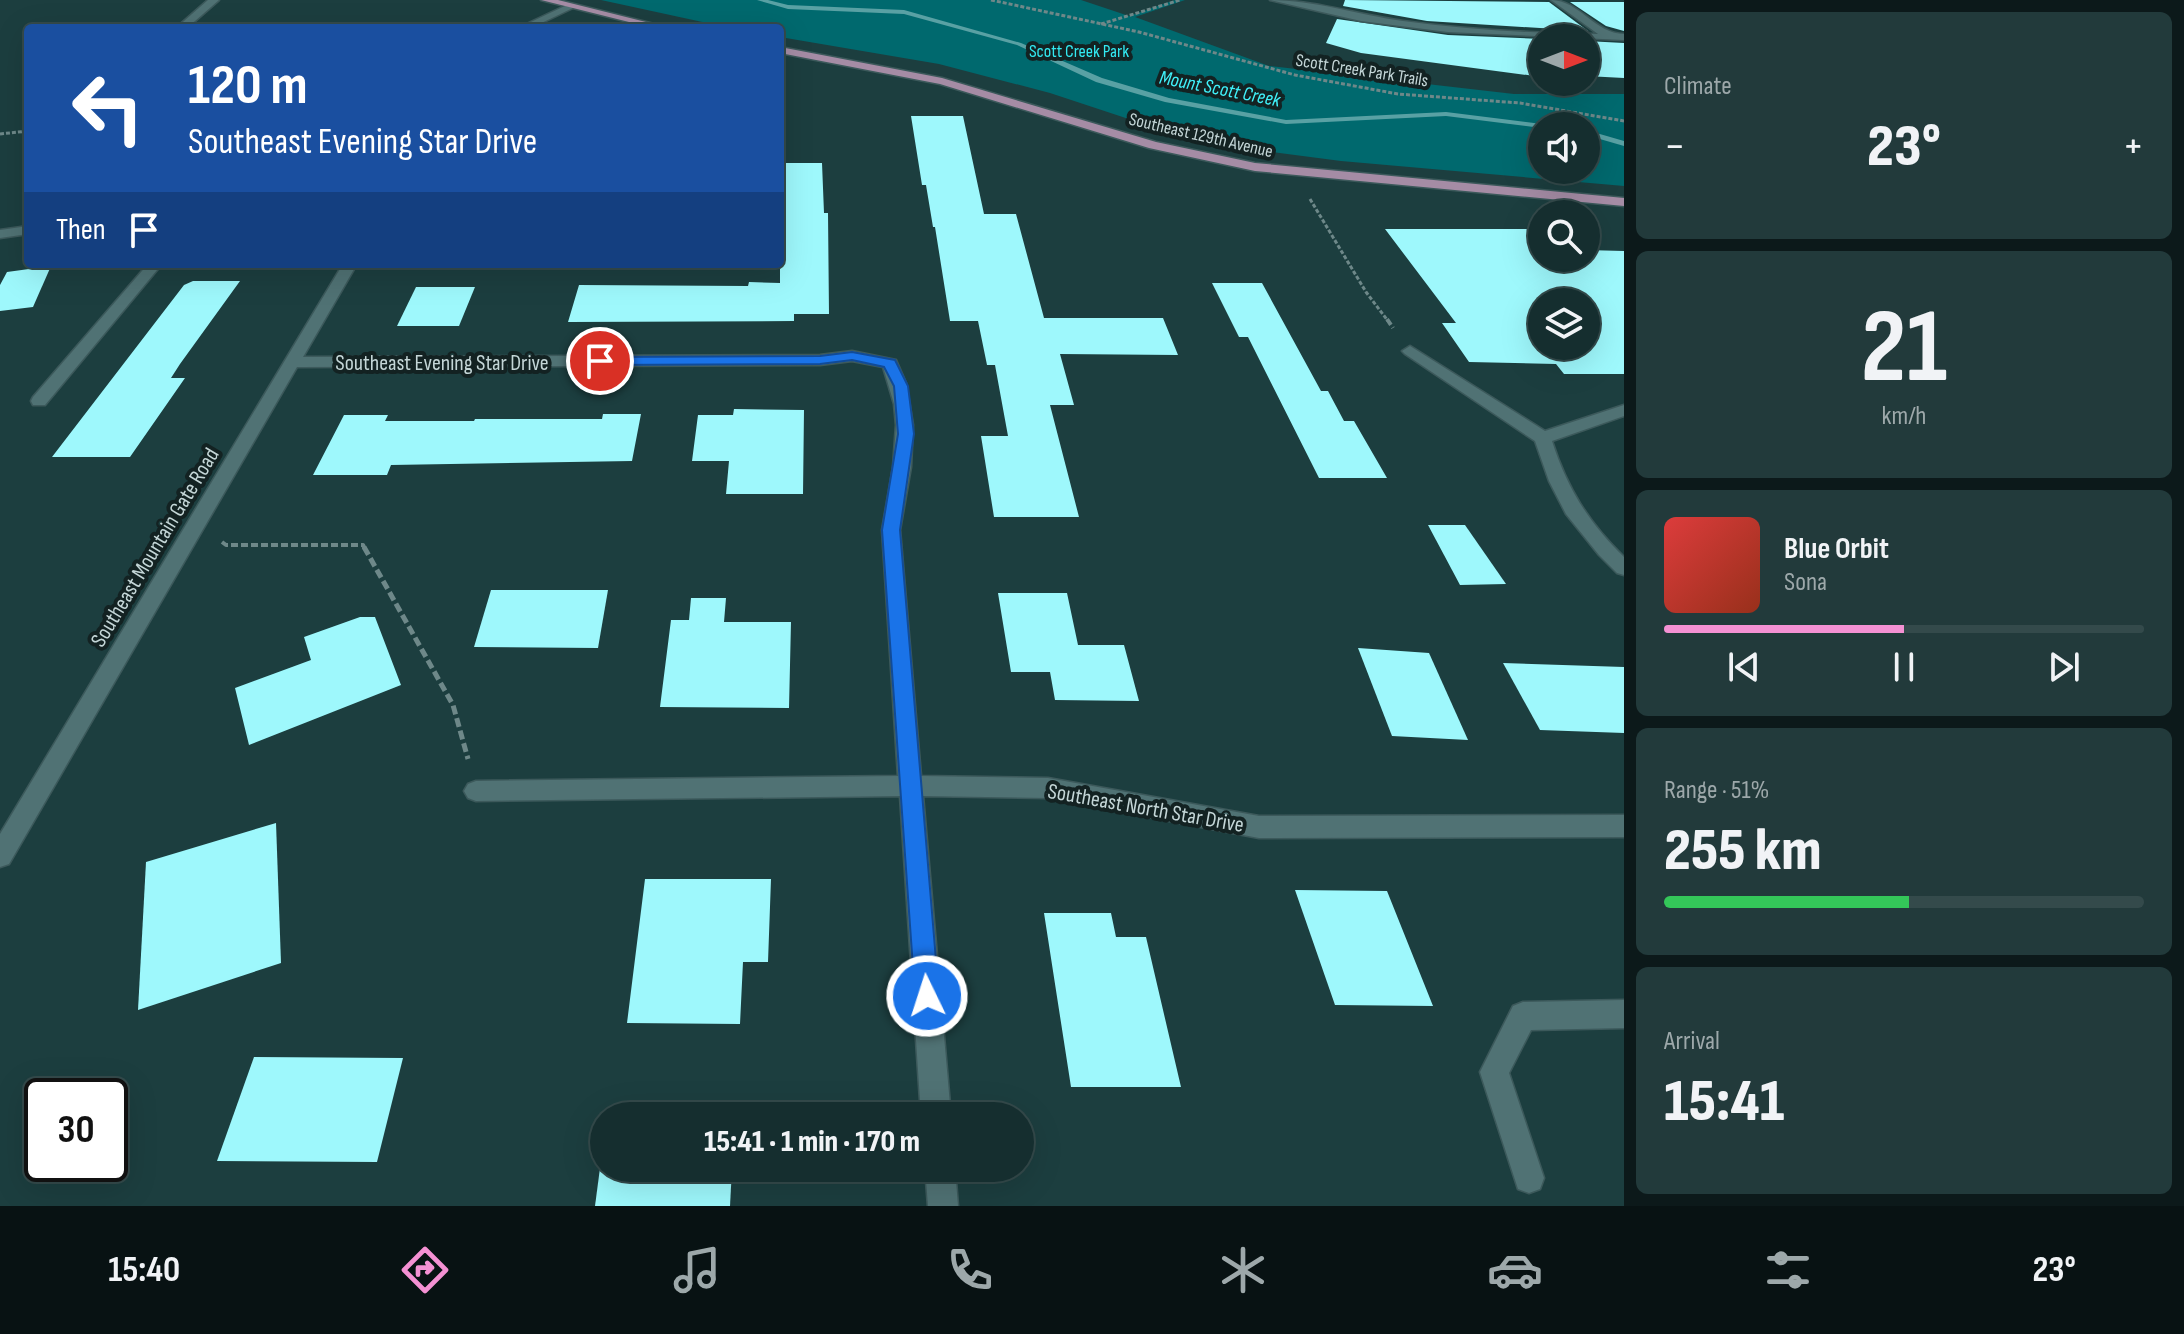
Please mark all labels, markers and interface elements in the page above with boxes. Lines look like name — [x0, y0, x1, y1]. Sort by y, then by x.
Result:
north arrow — [1528, 24, 1600, 96]
map controls — [1528, 24, 1600, 360]
park label: Scott Creek Park — [1029, 41, 1129, 62]
street label: Scott Creek Park Trails — [1294, 50, 1430, 91]
text: 120 m — [188, 53, 308, 120]
icon: left — [56, 56, 160, 160]
water label: Mount Scott Creek — [1157, 65, 1283, 113]
text: Climate — [1664, 71, 1732, 102]
street label: Southeast 129th Avenue — [1127, 109, 1275, 162]
text: 23° — [1867, 111, 1941, 183]
button: sound — [1528, 112, 1600, 184]
text: − — [1664, 120, 1686, 173]
text: + — [2122, 120, 2144, 173]
text: Southeast Evening Star Drive — [188, 121, 537, 164]
button: search — [1528, 200, 1600, 272]
icon: arrive — [122, 208, 166, 252]
text: Then — [56, 212, 106, 248]
text: 21 — [1861, 286, 1947, 411]
button: layers — [1528, 288, 1600, 360]
pin — [566, 327, 634, 395]
icon: arrive — [578, 339, 622, 383]
street label: Southeast Evening Star Drive — [335, 350, 549, 377]
text: km/h — [1882, 401, 1926, 432]
street label: Southeast Mountain Gate Road — [85, 443, 225, 652]
text: Blue Orbit — [1784, 531, 1889, 567]
text: Sona — [1784, 567, 1827, 598]
icon: previous — [1722, 645, 1766, 689]
icon: pause — [1882, 645, 1926, 689]
icon: next — [2042, 645, 2086, 689]
text: Range · 51% — [1664, 775, 1769, 806]
street label: Southeast North Star Drive — [1046, 778, 1246, 839]
text: 255 km — [1664, 815, 1822, 887]
position arrow — [885, 954, 969, 1038]
text: Arrival — [1664, 1026, 1720, 1057]
text: 15:41 — [1664, 1066, 1784, 1138]
speed limit sign: 30 — [24, 1078, 128, 1182]
text: 15:41 · 1 min · 170 m — [704, 1124, 920, 1160]
icon: directions — [397, 1242, 453, 1298]
icon: music — [669, 1242, 725, 1298]
icon: phone — [942, 1242, 998, 1298]
icon: climate — [1215, 1242, 1271, 1298]
icon: car — [1487, 1242, 1543, 1298]
icon: filters — [1760, 1242, 1816, 1298]
text: 15:40 — [108, 1249, 180, 1292]
text: 23° — [2032, 1249, 2076, 1292]

